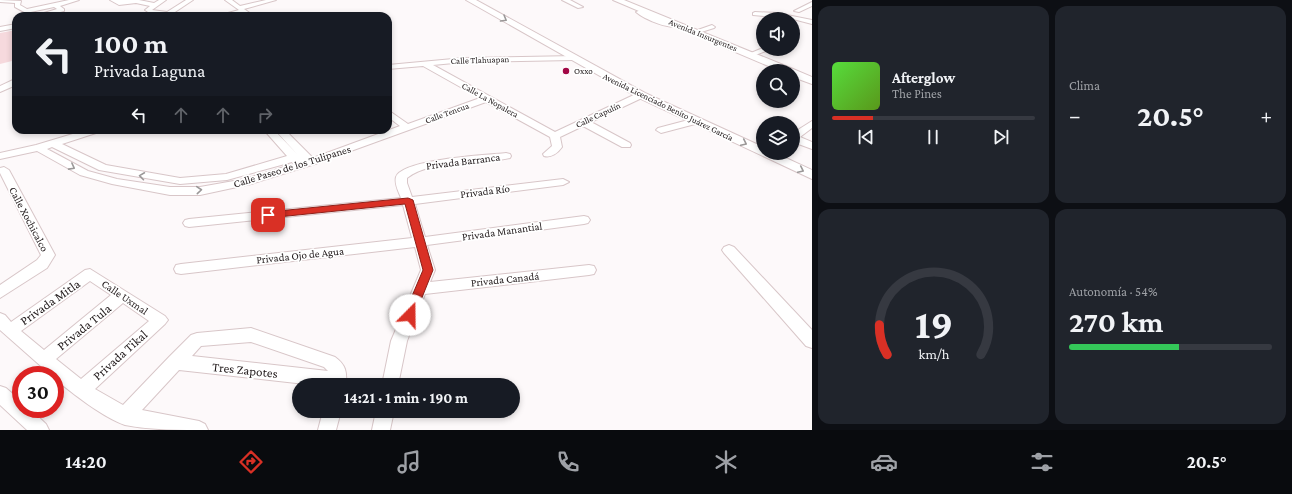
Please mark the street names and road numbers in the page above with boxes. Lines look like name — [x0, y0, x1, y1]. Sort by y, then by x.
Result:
street label: Avenida Insurgentes — [667, 17, 739, 54]
street label: Calle Tlahuapan — [450, 54, 510, 66]
street label: Avenida Licenciado Benito Juárez García — [601, 71, 735, 143]
street label: Calle La Nopalera — [460, 80, 520, 120]
street label: Calle Tencua — [424, 100, 470, 126]
street label: Calle Capulín — [574, 100, 622, 130]
street label: Calle Paseo de los Tulipanes — [232, 142, 352, 191]
street label: Privada Barranca — [425, 150, 501, 172]
street label: Privada Río — [460, 182, 511, 200]
street label: Calle Xochicalco — [7, 185, 51, 254]
street label: Privada Manantial — [461, 219, 543, 243]
street label: Privada Ojo de Agua — [256, 244, 345, 267]
street label: Privada Canadá — [470, 269, 540, 289]
street label: Privada Mitla — [17, 276, 83, 328]
street label: Calle Uxmal — [100, 277, 150, 317]
street label: Privada Tula — [54, 301, 114, 353]
street label: Privada Tikal — [90, 326, 151, 383]
street label: Tres Zapotes — [212, 359, 278, 381]

